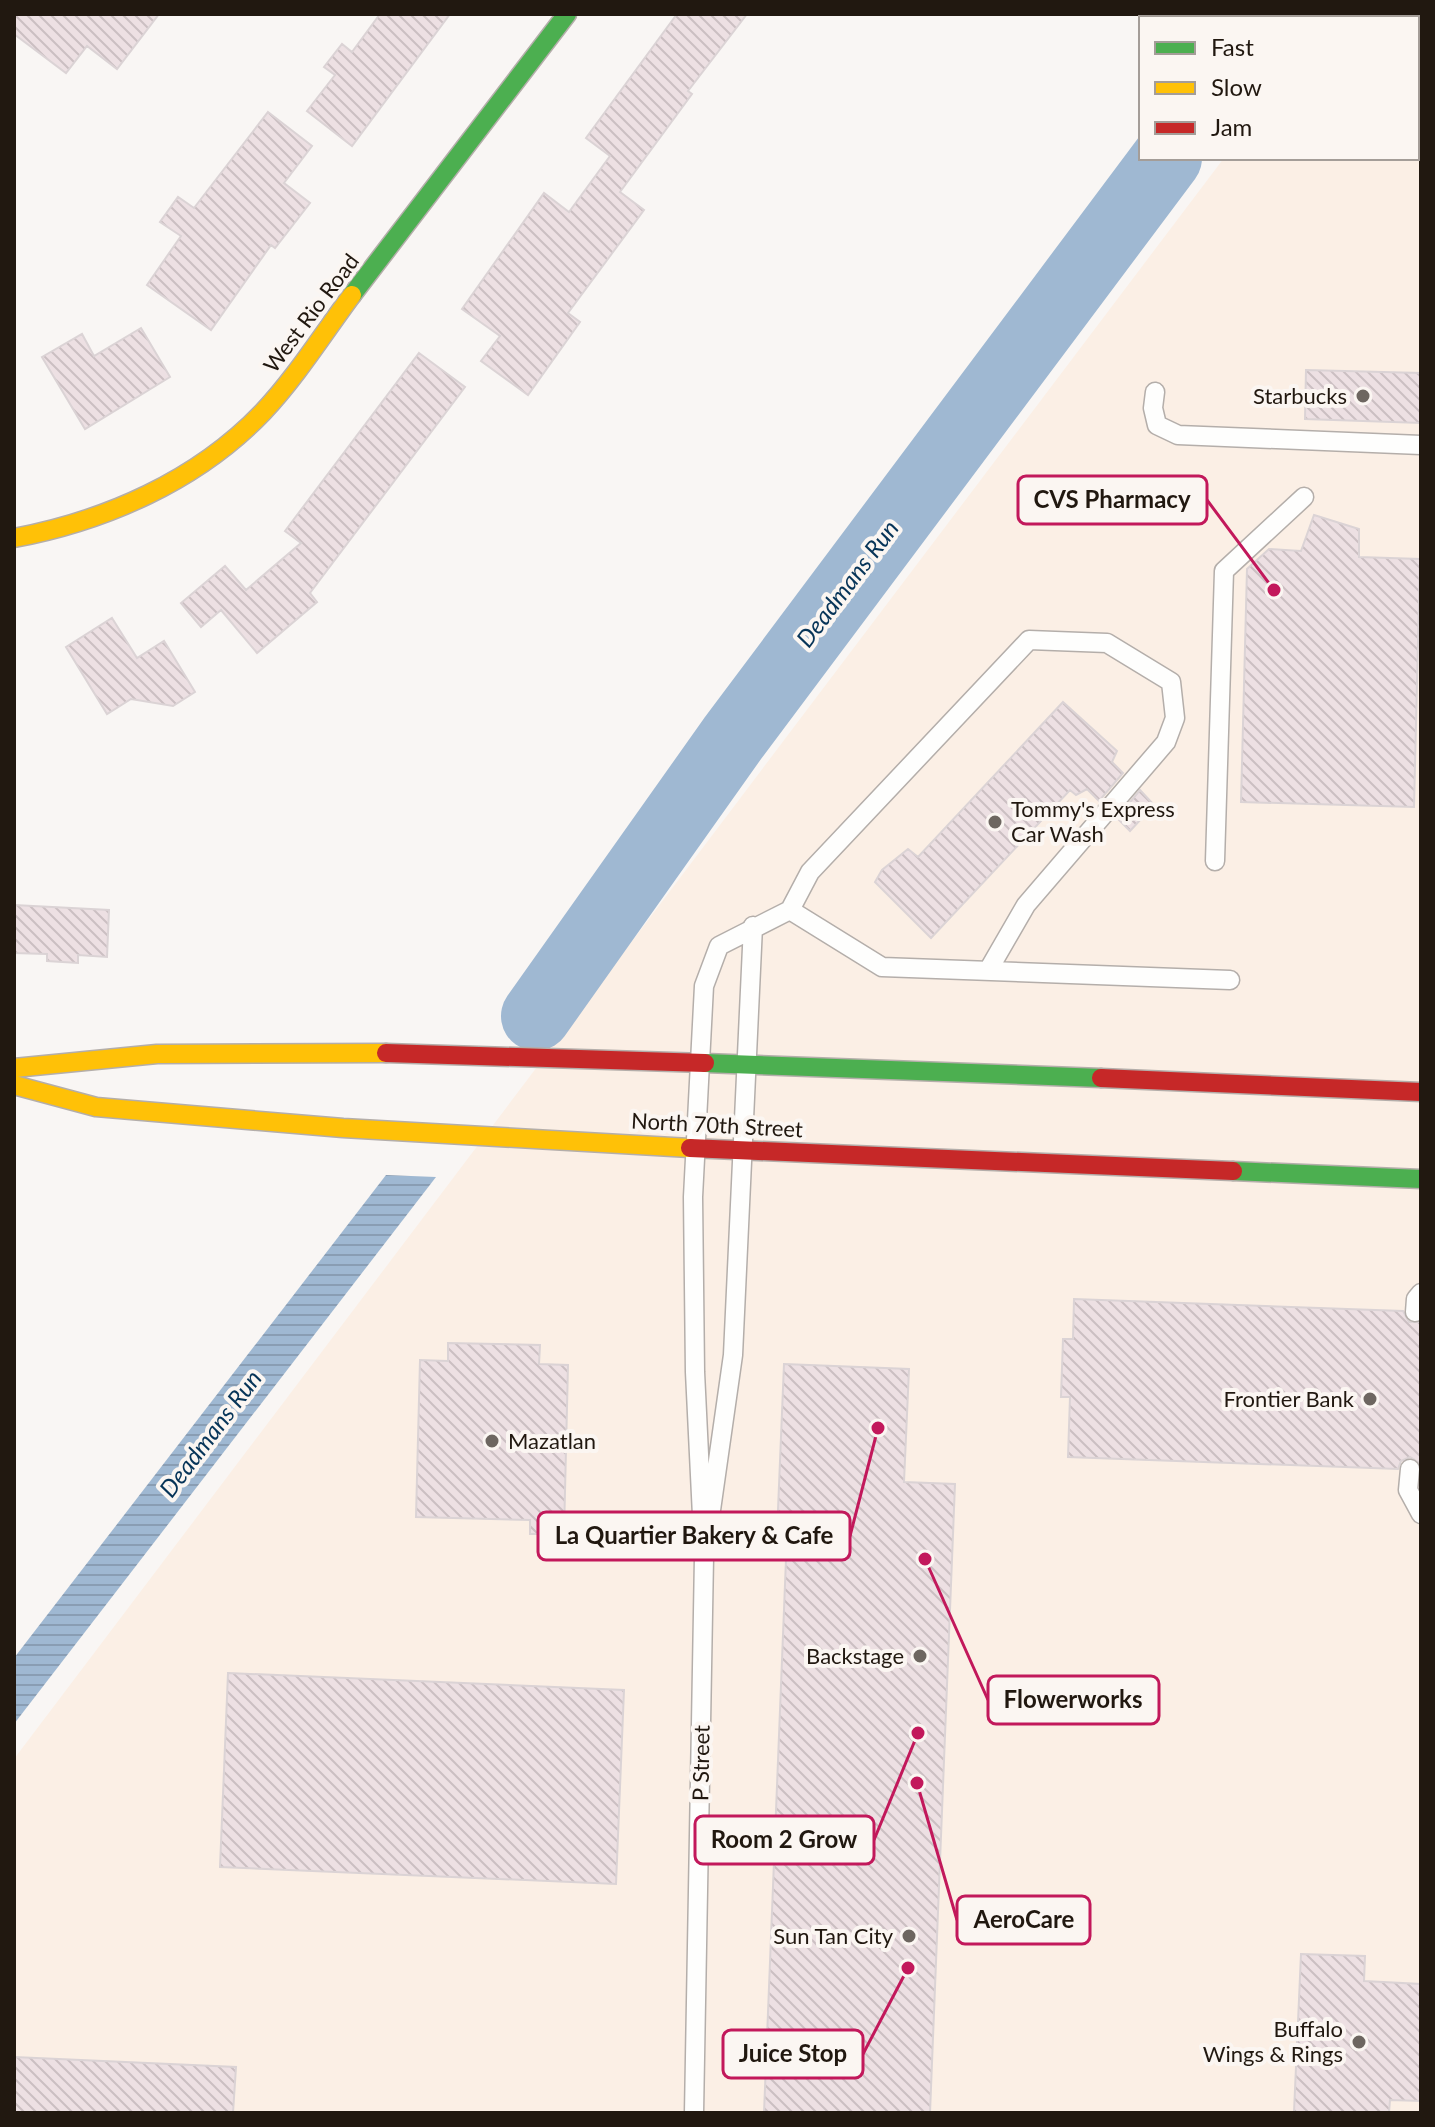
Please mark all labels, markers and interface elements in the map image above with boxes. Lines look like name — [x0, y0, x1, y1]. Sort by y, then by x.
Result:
legend — [1139, 16, 1419, 160]
text: Fast — [1211, 32, 1254, 61]
text: Slow — [1211, 72, 1262, 101]
text: Jam — [1211, 112, 1252, 141]
street label: West Rio Road — [257, 248, 364, 378]
place label: Starbucks — [1253, 382, 1347, 409]
marker: Starbucks — [1354, 387, 1372, 405]
callout: CVS Pharmacy — [1018, 476, 1207, 524]
text: CVS Pharmacy — [1033, 484, 1191, 513]
water label: Deadmans Run — [790, 514, 904, 652]
place label: Tommy's Express Car Wash — [1011, 795, 1175, 847]
marker: Tommy's Express Car Wash — [986, 813, 1004, 831]
street label: North 70th Street — [630, 1107, 804, 1142]
water label: Deadmans Run — [153, 1364, 267, 1502]
place label: Frontier Bank — [1224, 1385, 1355, 1412]
marker: Frontier Bank — [1361, 1390, 1379, 1408]
place label: Mazatlan — [508, 1427, 596, 1454]
marker: Mazatlan — [483, 1432, 501, 1450]
callout: La Quartier Bakery & Cafe — [538, 1512, 850, 1560]
text: La Quartier Bakery & Cafe — [555, 1520, 834, 1549]
place label: Backstage — [806, 1642, 904, 1669]
marker: Backstage — [911, 1647, 929, 1665]
callout: Flowerworks — [988, 1676, 1159, 1724]
text: Flowerworks — [1004, 1684, 1142, 1713]
street label: P Street — [686, 1725, 715, 1801]
callout: Room 2 Grow — [695, 1816, 874, 1864]
text: Room 2 Grow — [711, 1824, 858, 1853]
callout: AeroCare — [957, 1896, 1090, 1944]
text: AeroCare — [973, 1904, 1075, 1933]
place label: Sun Tan City — [773, 1922, 894, 1949]
marker: Sun Tan City — [900, 1927, 918, 1945]
place label: Buffalo Wings & Rings — [1203, 2015, 1343, 2067]
callout: Juice Stop — [723, 2030, 863, 2078]
marker: Buffalo Wings & Rings — [1350, 2033, 1368, 2051]
text: Juice Stop — [739, 2038, 847, 2067]

